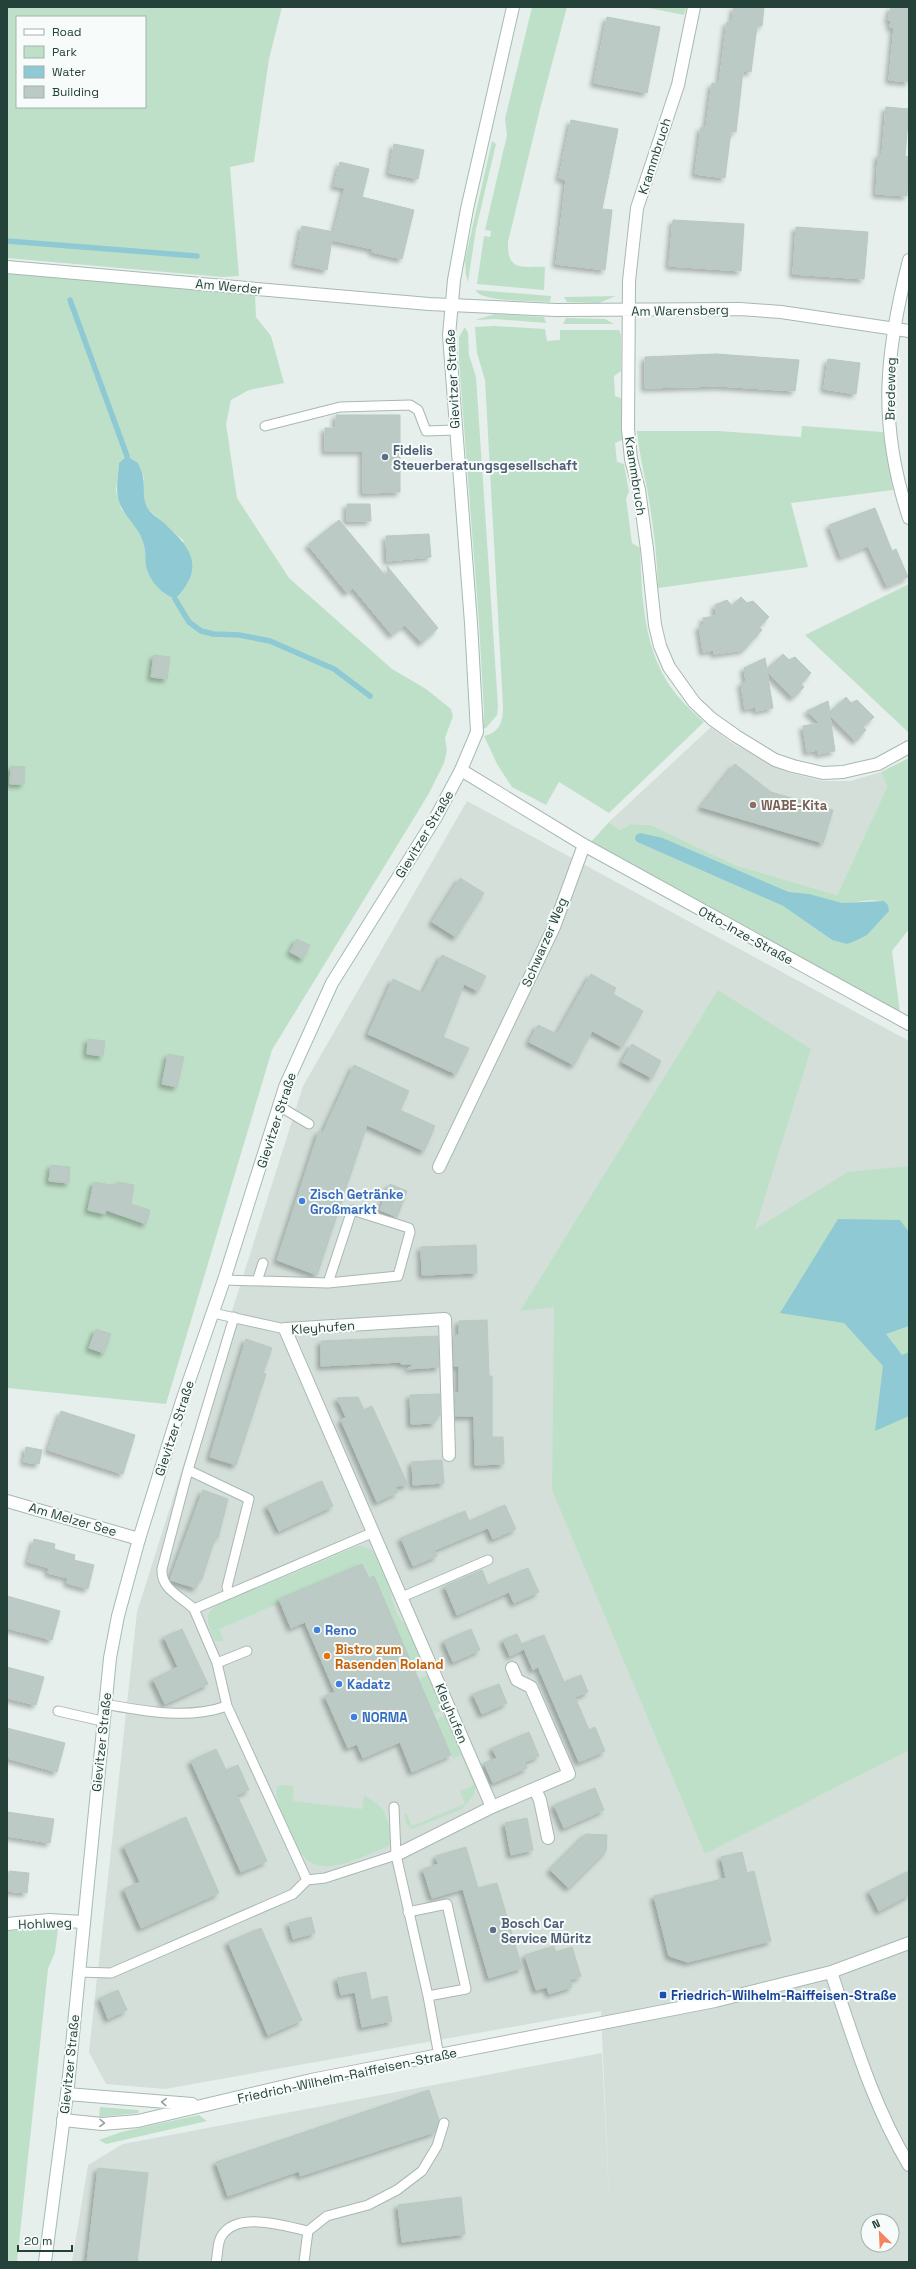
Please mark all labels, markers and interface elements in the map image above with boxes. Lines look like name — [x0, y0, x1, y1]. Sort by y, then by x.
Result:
legend — [16, 16, 146, 108]
text: Road — [52, 24, 81, 40]
text: Park — [52, 44, 77, 60]
text: Water — [52, 64, 86, 80]
text: Building — [52, 84, 99, 100]
street label: Krammbruch — [634, 116, 675, 197]
street label: Am Werder — [195, 275, 263, 298]
street label: Am Warensberg — [631, 301, 729, 320]
street label: Gievitzer Straße — [441, 329, 464, 429]
street label: Bredeweg — [881, 357, 900, 421]
street label: Krammbruch — [621, 436, 650, 517]
place label: Fidelis Steuerberatungsgesellschaft — [393, 442, 578, 474]
marker: Fidelis Steuerberatungsgesellschaft — [380, 452, 390, 462]
street label: Gievitzer Straße — [391, 787, 457, 881]
place label: WABE-Kita — [761, 797, 828, 814]
marker: WABE-Kita — [748, 800, 758, 810]
street label: Schwarzer Weg — [518, 895, 571, 990]
street label: Otto-Inze-Straße — [695, 902, 796, 969]
street label: Gievitzer Straße — [253, 1070, 300, 1170]
place label: Zisch Getränke Großmarkt — [310, 1186, 403, 1218]
marker: Zisch Getränke Großmarkt — [297, 1196, 307, 1206]
street label: Kleyhufen — [291, 1317, 355, 1338]
street label: Gievitzer Straße — [151, 1378, 198, 1478]
street label: Am Melzer See — [27, 1499, 119, 1540]
place label: Reno — [325, 1622, 357, 1639]
marker: Reno — [312, 1625, 322, 1635]
place label: Bistro zum Rasenden Roland — [335, 1641, 444, 1673]
marker: Bistro zum Rasenden Roland — [322, 1651, 332, 1661]
place label: Kadatz — [347, 1676, 391, 1693]
marker: Kadatz — [334, 1679, 344, 1689]
street label: Kleyhufen — [431, 1681, 472, 1746]
street label: Gievitzer Straße — [88, 1692, 115, 1793]
place label: NORMA — [362, 1709, 408, 1726]
marker: NORMA — [349, 1712, 359, 1722]
street label: Hohlweg — [18, 1914, 72, 1933]
place label: Bosch Car Service Müritz — [501, 1915, 592, 1947]
marker: Bosch Car Service Müritz — [488, 1925, 498, 1935]
place label: Friedrich-Wilhelm-Raiffeisen-Straße — [671, 1987, 896, 2004]
marker: Friedrich-Wilhelm-Raiffeisen-Straße — [658, 1990, 668, 2000]
street label: Gievitzer Straße — [56, 2014, 83, 2115]
street label: Friedrich-Wilhelm-Raiffeisen-Straße — [236, 2044, 458, 2107]
one-way arrow — [161, 2098, 167, 2107]
one-way arrow — [99, 2119, 105, 2128]
north arrow — [860, 2213, 900, 2253]
text: N — [870, 2216, 882, 2232]
scale bar — [18, 2227, 72, 2253]
text: 20 m — [24, 2233, 52, 2249]

